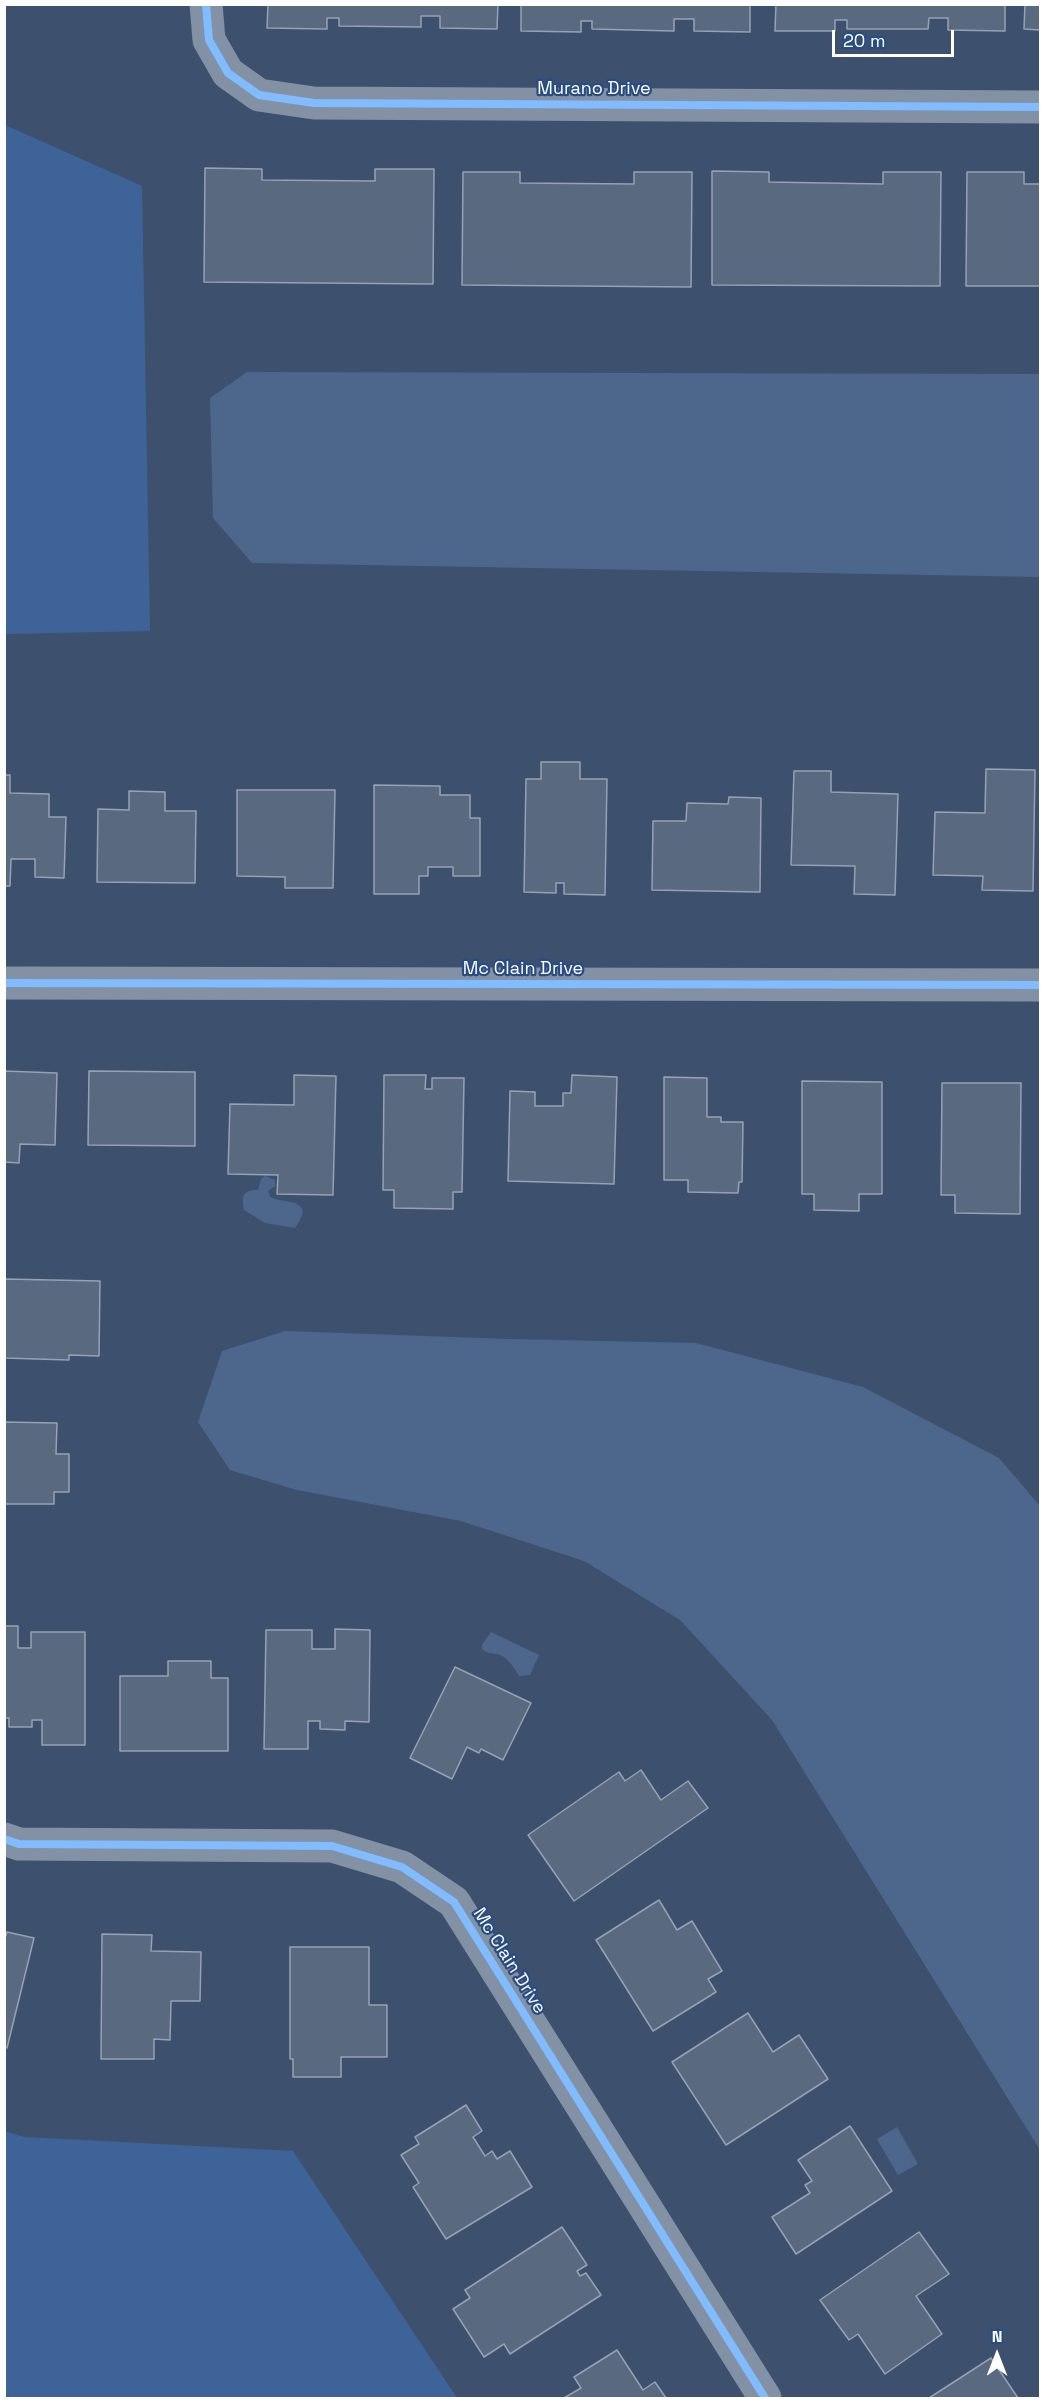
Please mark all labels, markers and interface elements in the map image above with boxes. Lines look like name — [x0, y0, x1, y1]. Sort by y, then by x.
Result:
scale bar — [835, 18, 956, 56]
text: 20 m — [843, 29, 886, 52]
street label: Murano Drive — [537, 78, 651, 100]
street label: Mc Clain Drive — [463, 958, 583, 980]
street label: Mc Clain Drive — [468, 1904, 550, 2018]
north arrow — [967, 2325, 1027, 2385]
text: N — [992, 2326, 1002, 2347]

